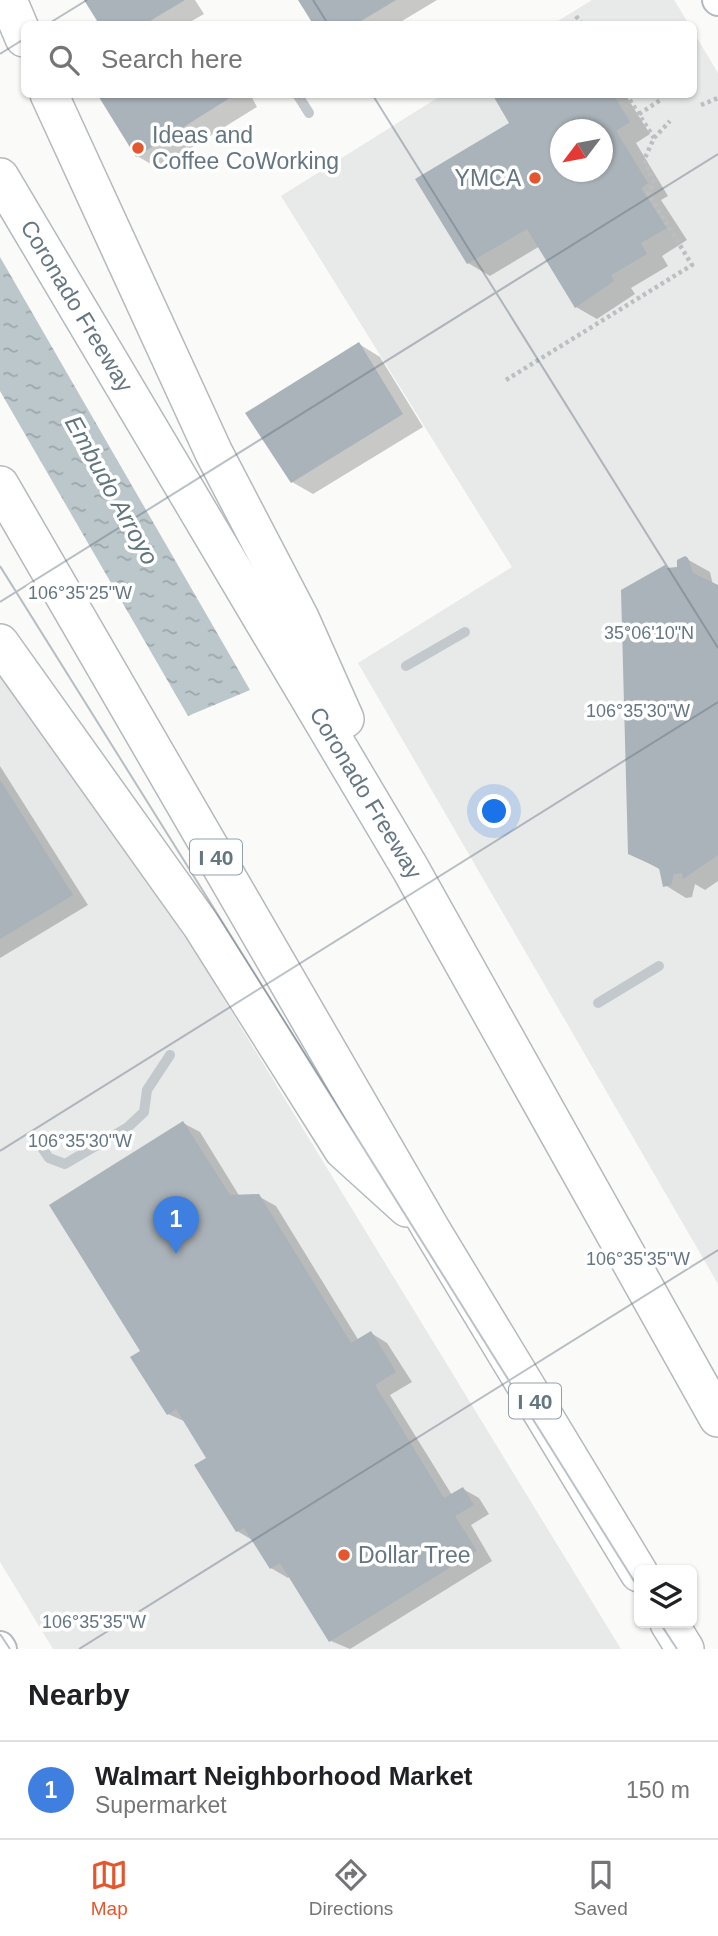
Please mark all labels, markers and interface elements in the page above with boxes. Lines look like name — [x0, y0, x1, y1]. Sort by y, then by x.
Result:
search box — [21, 21, 697, 98]
icon: search — [45, 41, 83, 79]
text: Search here — [101, 44, 243, 74]
north arrow — [550, 119, 613, 182]
place label: Ideas and Coffee CoWorking — [152, 122, 339, 174]
marker: Ideas and Coffee CoWorking — [130, 140, 146, 156]
place label: YMCA — [455, 165, 522, 191]
marker: YMCA — [527, 170, 543, 186]
street label: Coronado Freeway — [15, 215, 139, 397]
water label: Embudo Arroyo — [60, 411, 164, 569]
text: 106°35'25"W — [28, 583, 132, 603]
text: 35°06'10"N — [604, 623, 694, 643]
text: 106°35'30"W — [586, 701, 690, 721]
street label: Coronado Freeway — [304, 702, 428, 884]
your location — [477, 794, 511, 828]
road number: I 40 — [190, 840, 242, 874]
text: 106°35'30"W — [28, 1131, 132, 1151]
pin: 1 — [153, 1196, 199, 1254]
text: 106°35'35"W — [586, 1249, 690, 1269]
road number: I 40 — [509, 1384, 561, 1418]
place label: Dollar Tree — [358, 1542, 470, 1568]
marker: Dollar Tree — [336, 1547, 352, 1563]
map controls — [634, 1565, 697, 1628]
button: layers — [634, 1565, 697, 1628]
text: 106°35'35"W — [42, 1612, 146, 1632]
text: Nearby — [28, 1678, 130, 1711]
text: Walmart Neighborhood Market — [95, 1761, 473, 1791]
text: 1 — [45, 1777, 57, 1803]
text: 150 m — [626, 1777, 690, 1803]
text: Supermarket — [95, 1792, 227, 1818]
tab: Map — [90, 1856, 128, 1920]
tab: Directions — [309, 1856, 393, 1920]
tab: Saved — [574, 1856, 628, 1920]

